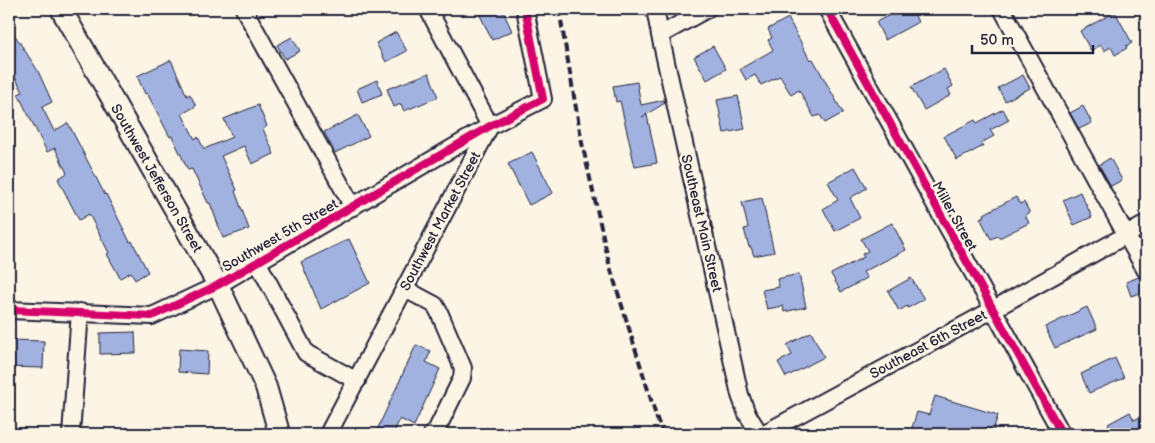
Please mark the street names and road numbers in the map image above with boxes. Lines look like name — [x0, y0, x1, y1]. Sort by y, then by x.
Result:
street label: Southwest Jefferson Street — [107, 101, 206, 256]
street label: Southwest Market Street — [397, 148, 485, 294]
street label: Southeast Main Street — [677, 153, 726, 294]
street label: Miller Street — [929, 179, 981, 255]
street label: Southwest 5th Street — [219, 195, 342, 275]
street label: Southeast 6th Street — [867, 306, 990, 382]

